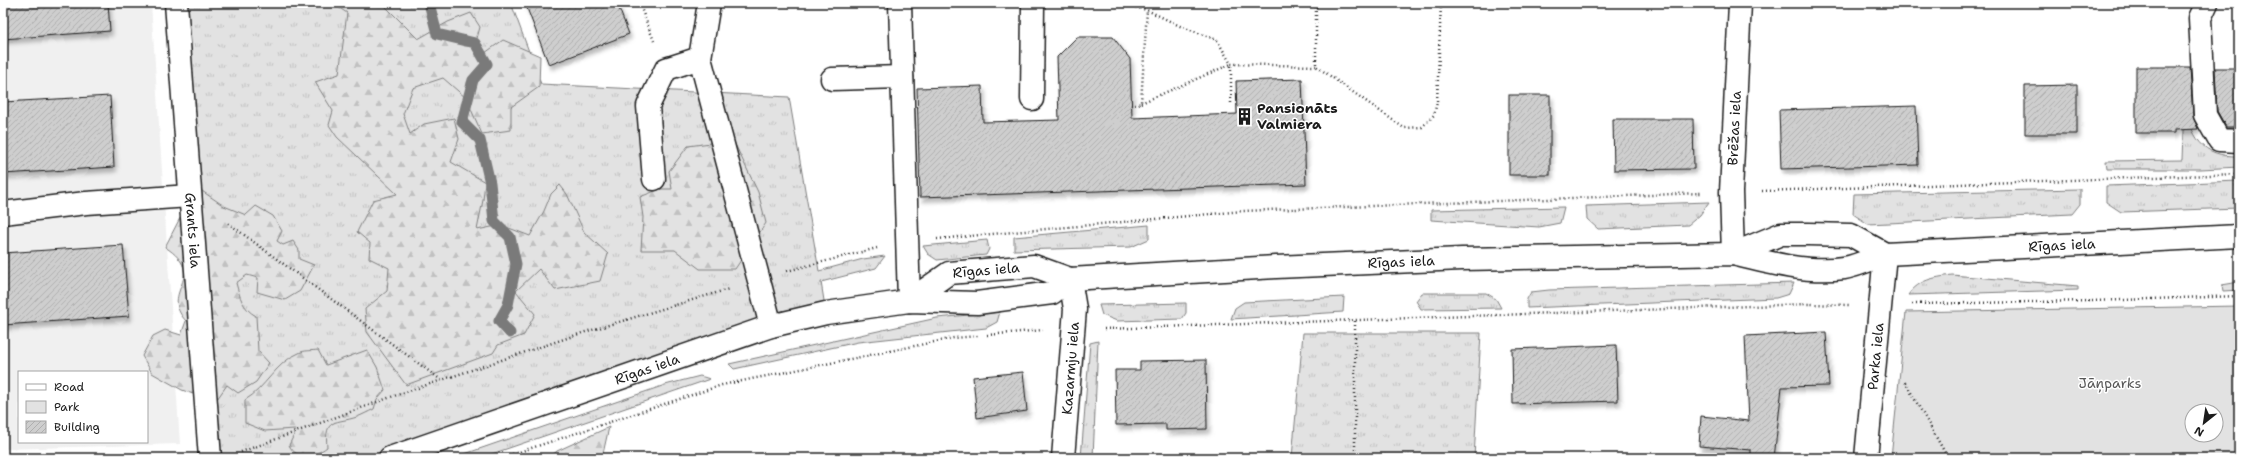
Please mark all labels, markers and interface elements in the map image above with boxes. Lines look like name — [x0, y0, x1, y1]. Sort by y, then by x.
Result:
street label: Brēžas iela — [1723, 90, 1745, 166]
place label: Pansionāts Valmiera — [1257, 99, 1338, 133]
building icon: Pansionāts Valmiera — [1234, 106, 1254, 126]
street label: Grants iela — [181, 192, 205, 269]
street label: Rīgas iela — [2028, 234, 2096, 256]
street label: Rīgas iela — [1367, 251, 1435, 272]
street label: Rīgas iela — [952, 258, 1021, 282]
street label: Kazarmju iela — [1058, 321, 1083, 415]
street label: Parka iela — [1863, 322, 1888, 391]
street label: Rīgas iela — [612, 349, 682, 388]
legend — [18, 371, 148, 443]
park label: Jāņparks — [2079, 374, 2142, 393]
text: Road — [54, 379, 85, 395]
text: Park — [54, 399, 80, 415]
north arrow — [2184, 403, 2224, 443]
text: Building — [54, 419, 100, 435]
text: N — [2191, 422, 2207, 440]

